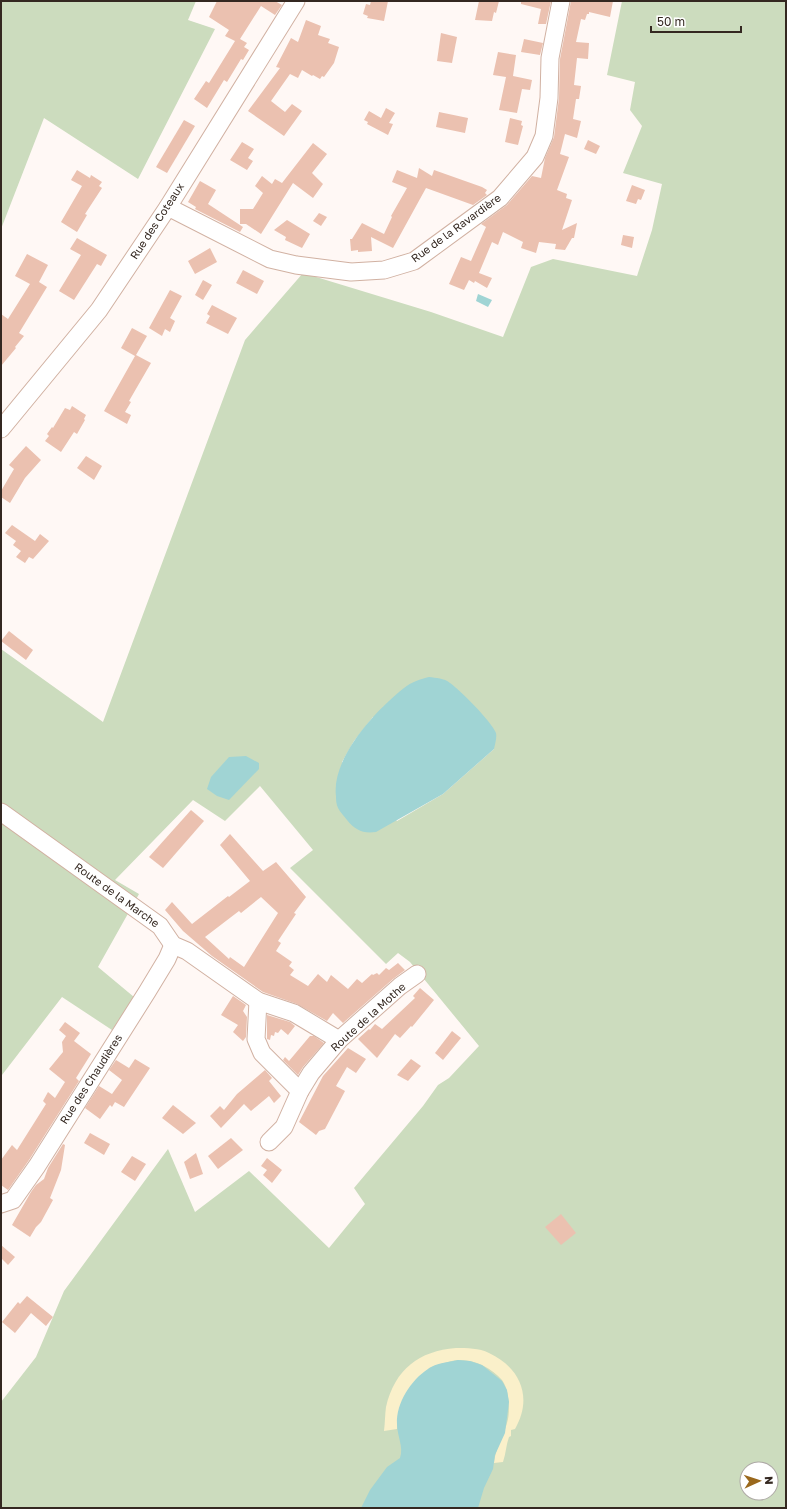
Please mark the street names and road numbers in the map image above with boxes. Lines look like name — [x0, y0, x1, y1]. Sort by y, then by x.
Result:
street label: Rue des Coteaux — [127, 180, 186, 261]
street label: Rue de la Ravardière — [408, 191, 503, 264]
street label: Route de la Marche — [72, 859, 162, 930]
street label: Route de la Mothe — [328, 980, 408, 1054]
street label: Rue des Chaudières — [57, 1031, 125, 1126]

